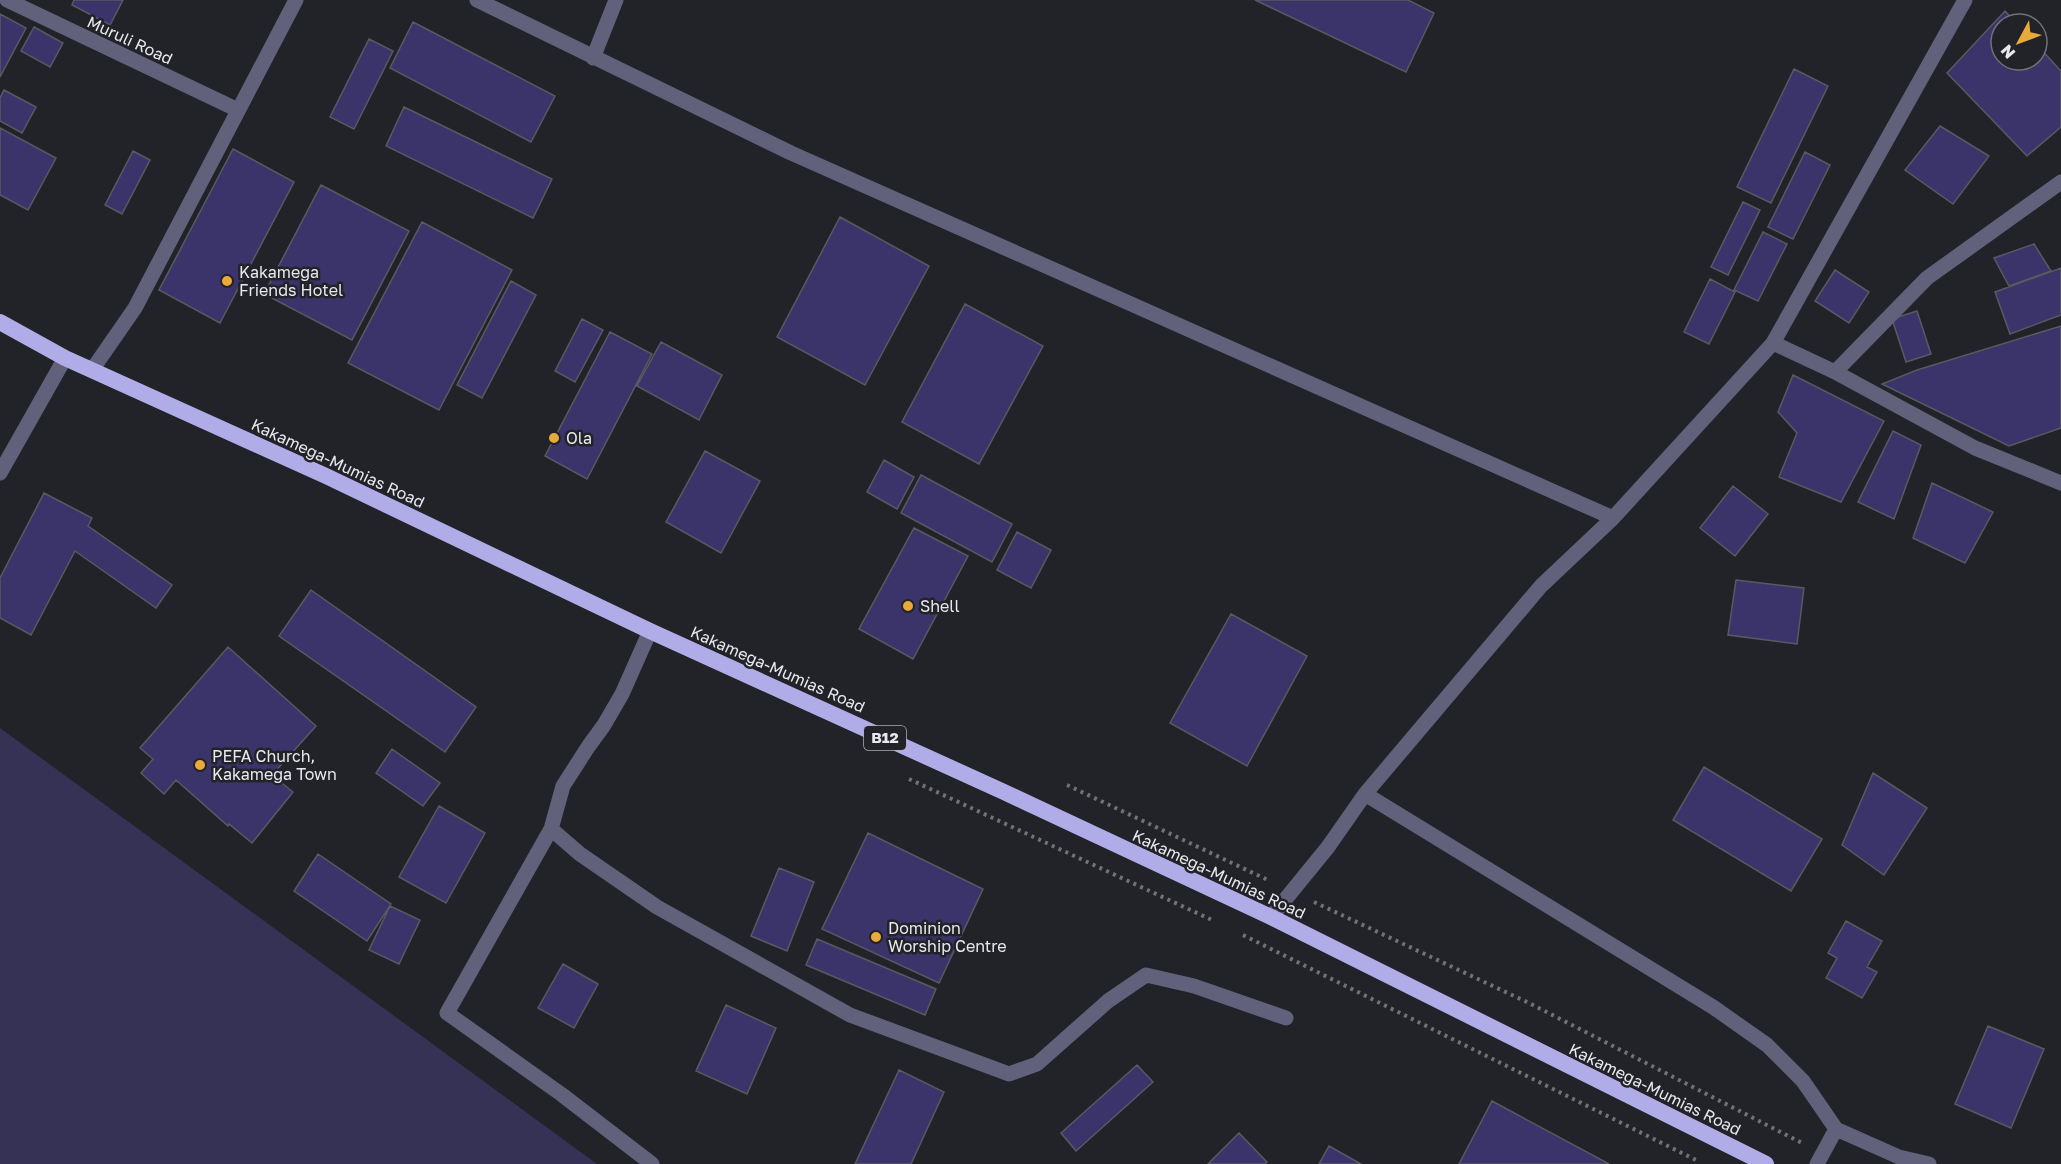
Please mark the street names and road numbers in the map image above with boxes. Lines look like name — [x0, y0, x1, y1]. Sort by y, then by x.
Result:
street label: Muruli Road — [84, 12, 176, 68]
street label: Kakamega-Mumias Road — [248, 414, 428, 512]
street label: Kakamega-Mumias Road — [688, 621, 868, 717]
road number: B12 — [864, 726, 906, 750]
street label: Kakamega-Mumias Road — [1129, 825, 1309, 923]
street label: Kakamega-Mumias Road — [1566, 1039, 1744, 1139]

